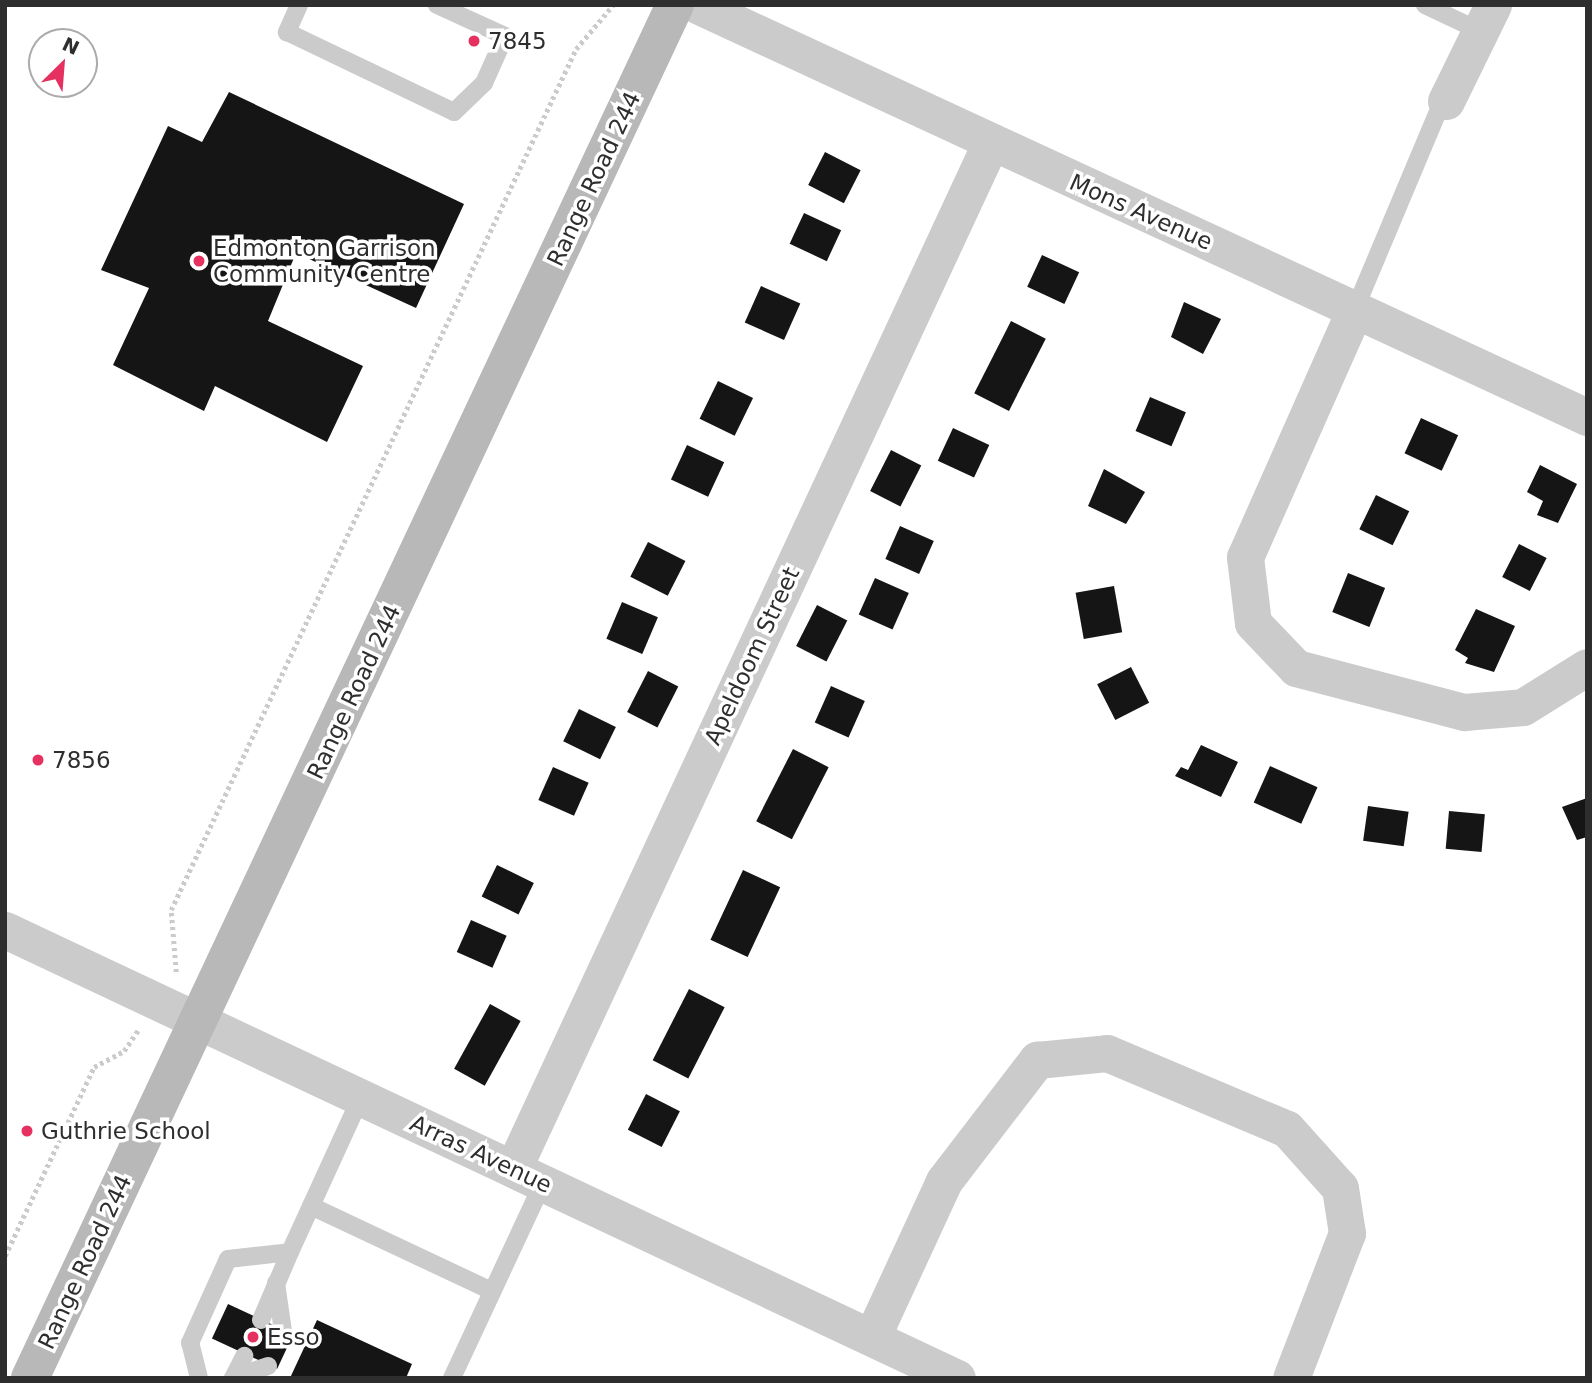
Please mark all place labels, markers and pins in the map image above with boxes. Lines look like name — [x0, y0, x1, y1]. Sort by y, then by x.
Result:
place label: 7845 — [488, 27, 547, 55]
marker: 7845 — [466, 33, 482, 49]
place label: Edmonton Garrison Community Centre — [213, 234, 436, 288]
marker: Edmonton Garrison Community Centre — [191, 253, 207, 269]
place label: 7856 — [52, 746, 111, 774]
marker: 7856 — [30, 752, 46, 768]
place label: Guthrie School — [41, 1117, 211, 1145]
marker: Guthrie School — [19, 1123, 35, 1139]
place label: Esso — [267, 1323, 320, 1351]
marker: Esso — [245, 1329, 261, 1345]

